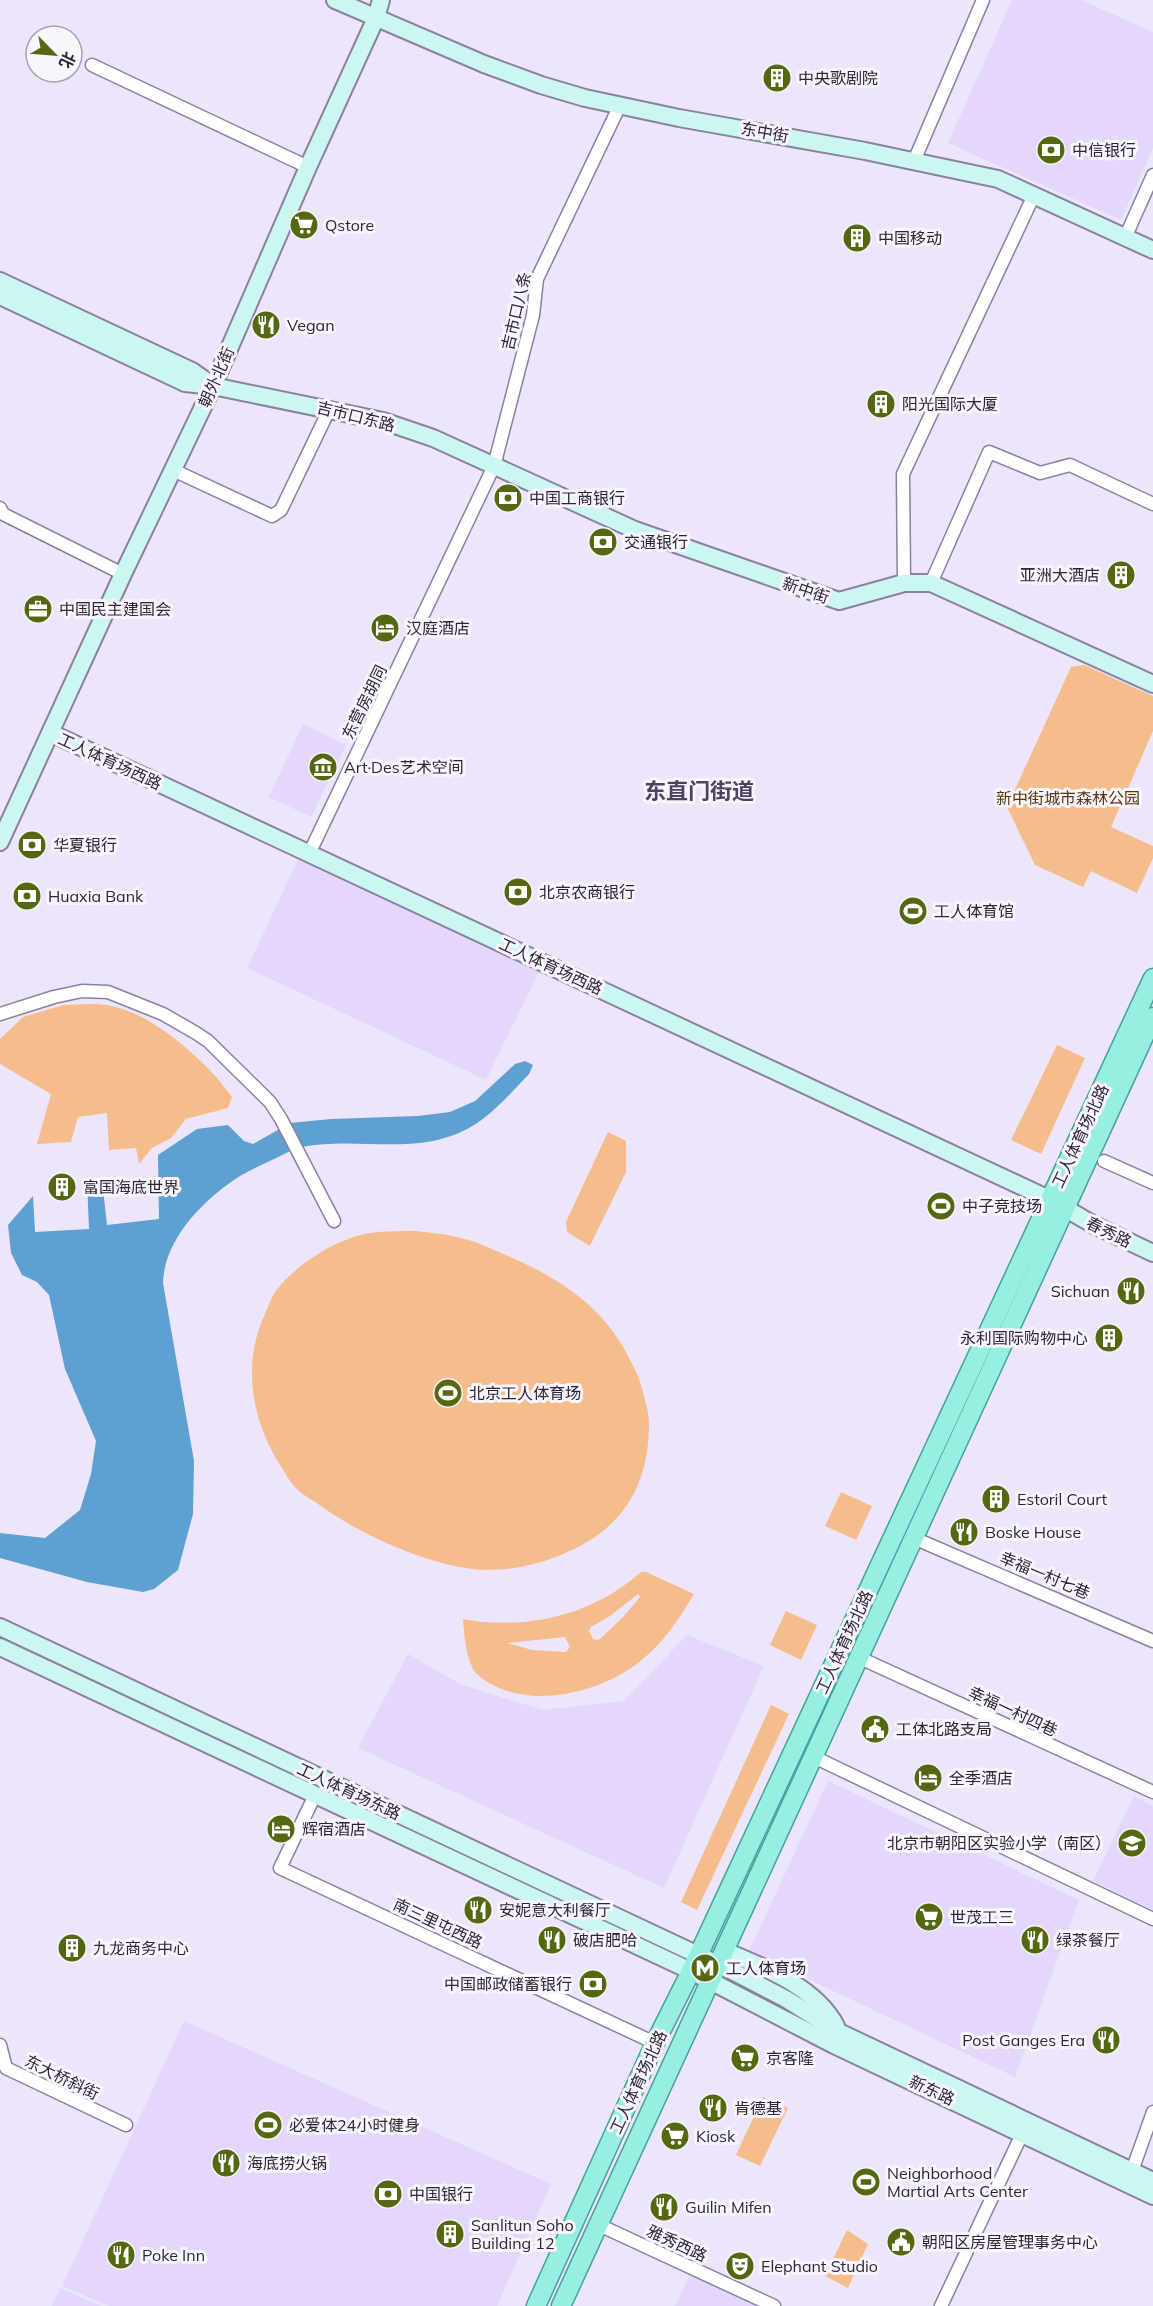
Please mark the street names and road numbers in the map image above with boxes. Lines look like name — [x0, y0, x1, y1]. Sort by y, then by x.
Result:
street label: 东中街 — [740, 118, 790, 146]
street label: 吉市口八条 — [497, 270, 535, 352]
street label: 朝外北街 — [194, 344, 238, 410]
street label: 吉市口东路 — [315, 397, 397, 435]
street label: 新中街 — [780, 573, 832, 607]
street label: 东营房胡同 — [337, 662, 391, 742]
street label: 工人体育场西路 — [55, 728, 165, 794]
street label: 工人体育场西路 — [496, 933, 606, 999]
street label: 工人体育场北路 — [1047, 1081, 1113, 1191]
street label: 春秀路 — [1083, 1212, 1135, 1252]
street label: 幸福一村七巷 — [997, 1547, 1093, 1603]
street label: 工人体育场北路 — [811, 1587, 877, 1697]
street label: 幸福一村四巷 — [965, 1682, 1061, 1740]
street label: 工人体育场东路 — [294, 1758, 404, 1824]
street label: 南三里屯西路 — [390, 1894, 486, 1952]
street label: 工人体育场北路 — [605, 2027, 671, 2137]
street label: 东大桥斜街 — [22, 2050, 102, 2104]
street label: 新东路 — [906, 2071, 958, 2109]
street label: 雅秀西路 — [644, 2220, 710, 2266]

